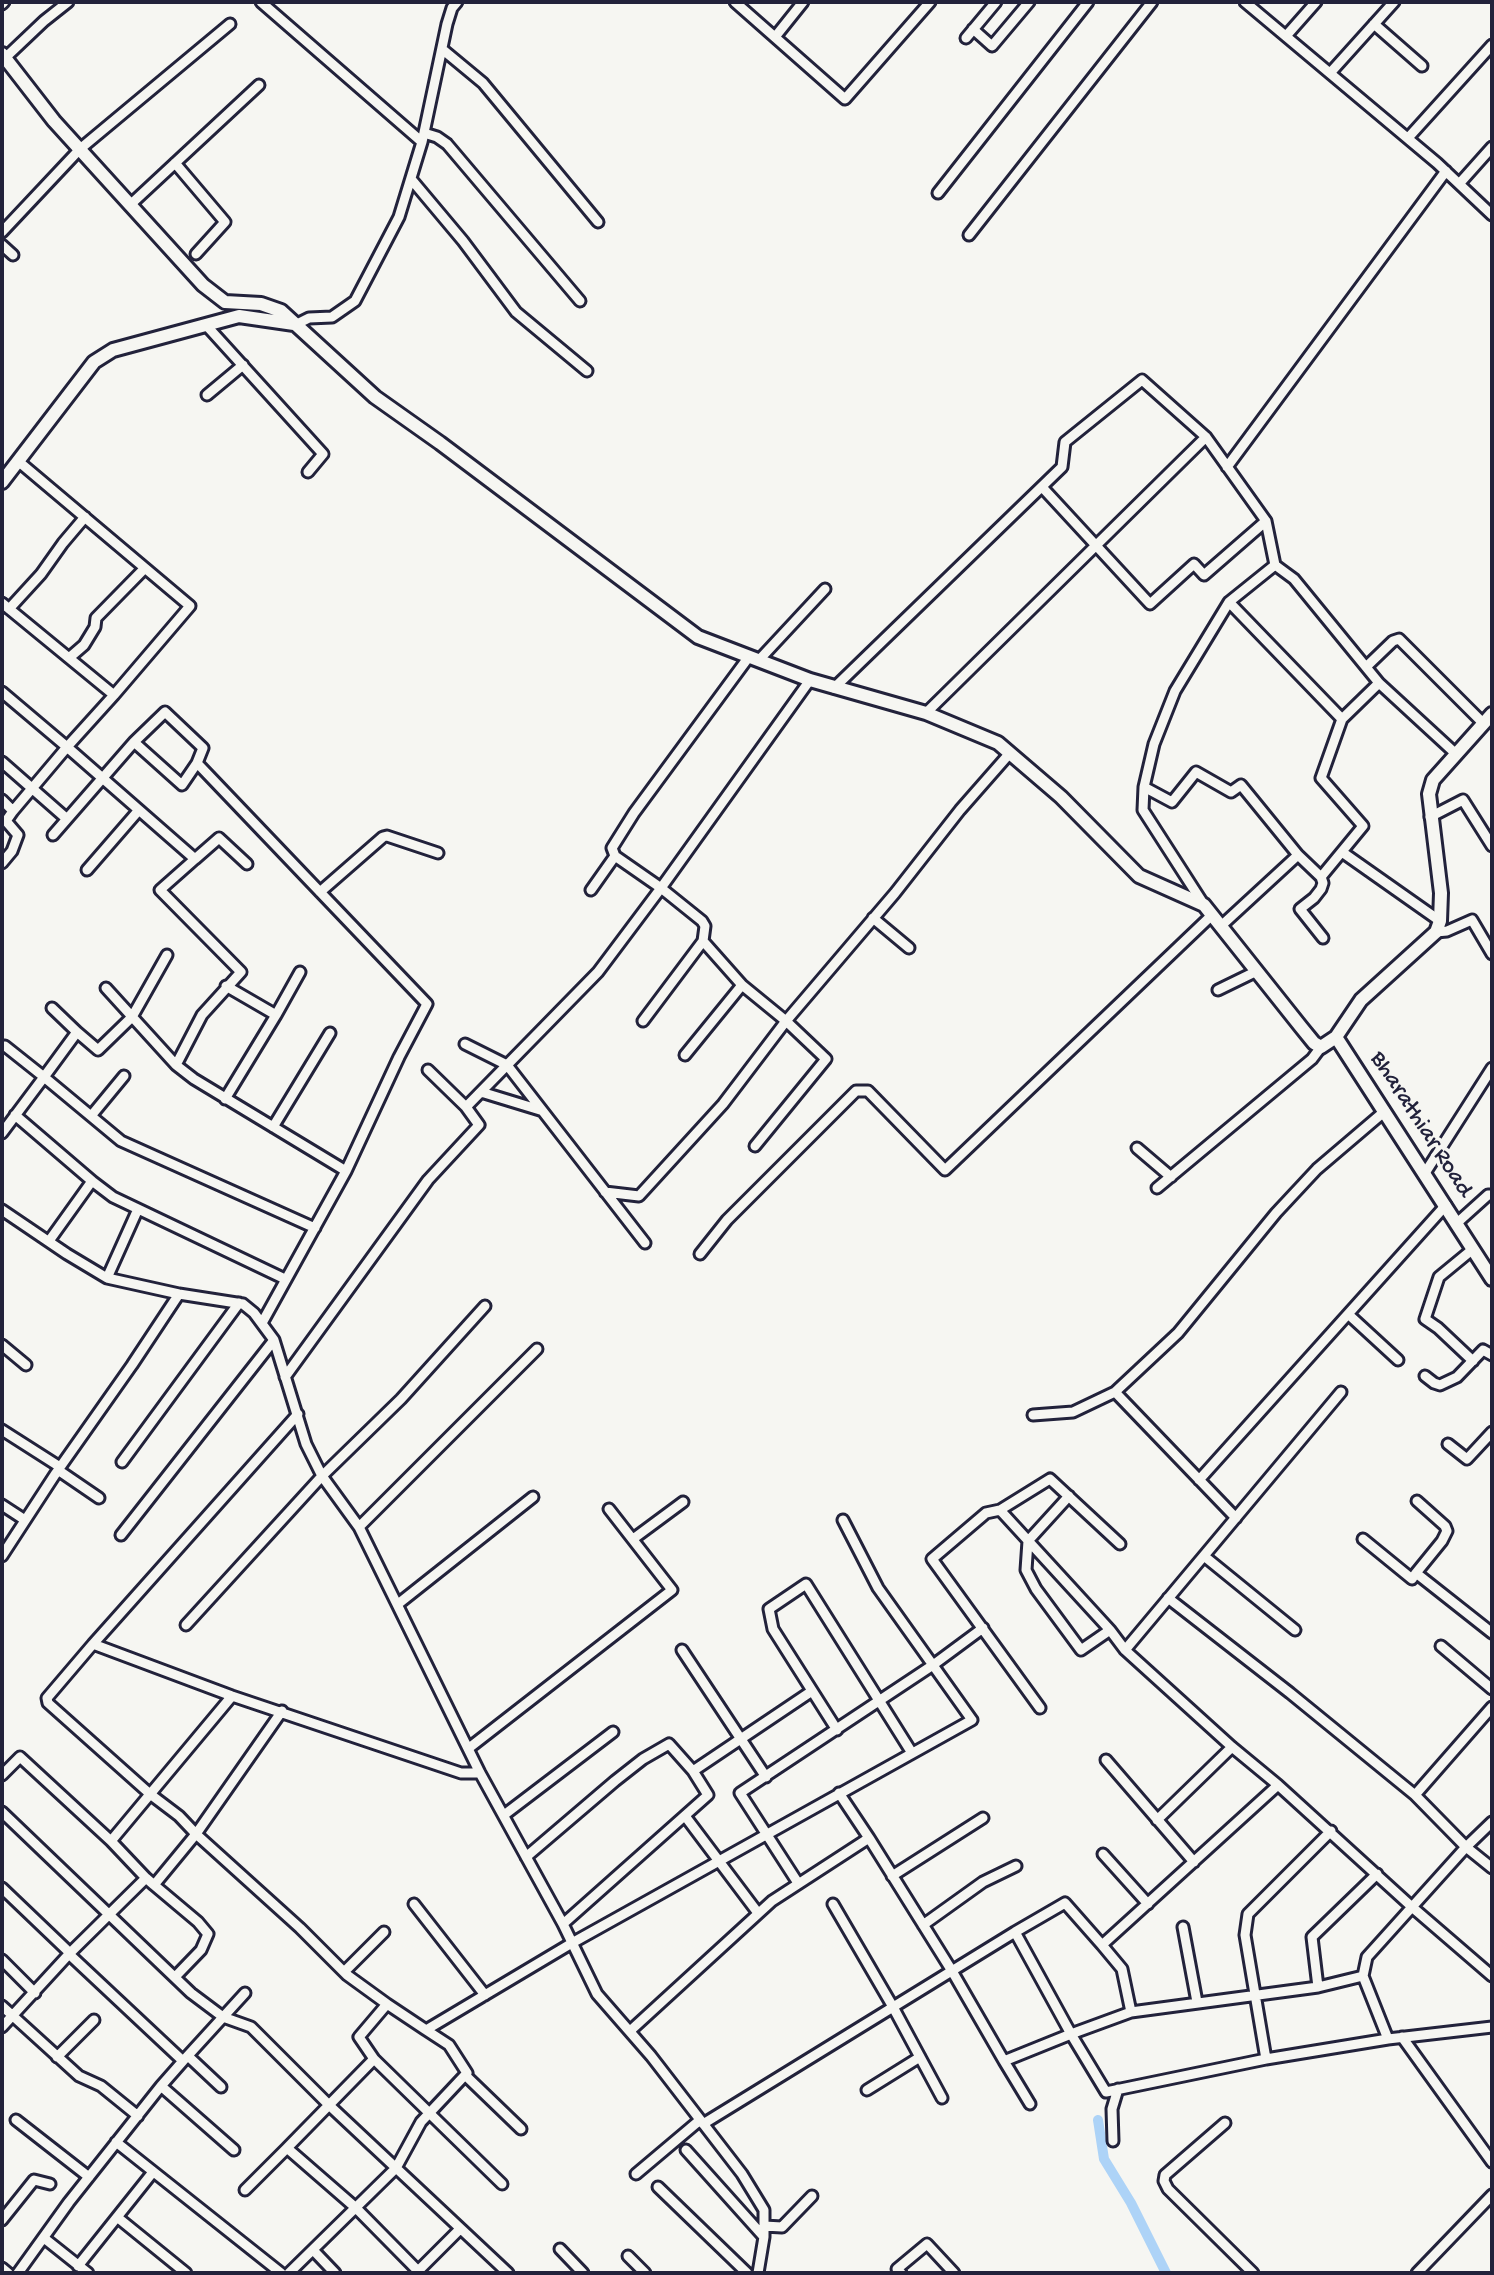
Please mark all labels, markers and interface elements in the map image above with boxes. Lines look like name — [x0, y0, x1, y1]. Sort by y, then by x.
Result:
street label: Bharathiar Road — [1362, 1047, 1478, 1203]

